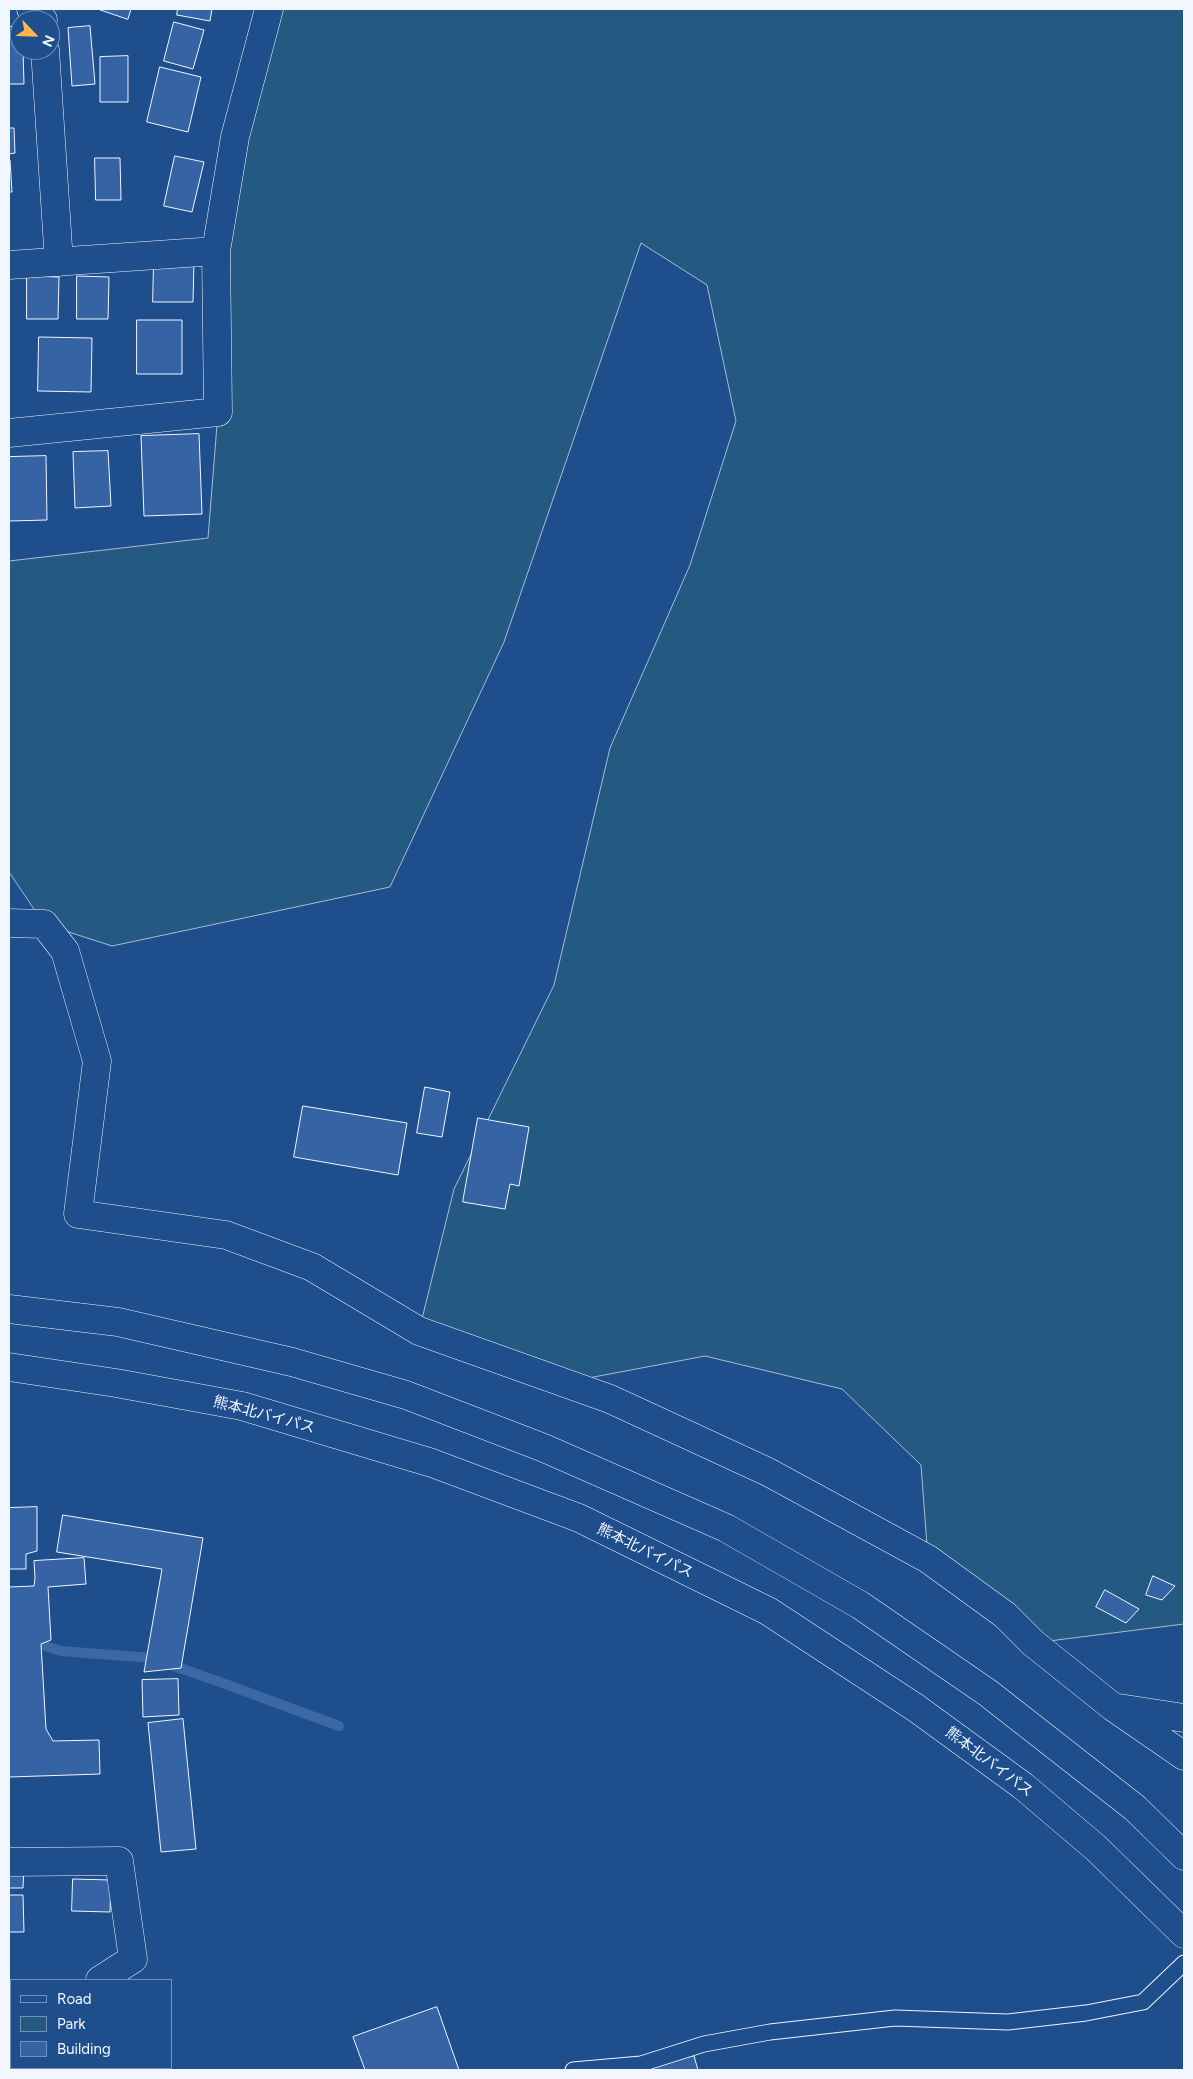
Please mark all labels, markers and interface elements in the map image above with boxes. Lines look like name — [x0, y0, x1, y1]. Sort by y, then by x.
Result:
north arrow — [10, 10, 60, 60]
text: N — [38, 32, 58, 49]
street label: 熊本北バイパス — [211, 1393, 317, 1437]
street label: 熊本北バイパス — [594, 1520, 696, 1582]
street label: 熊本北バイパス — [942, 1723, 1036, 1801]
legend — [10, 1979, 172, 2069]
text: Road — [57, 1990, 92, 2008]
text: Park — [57, 2015, 86, 2033]
text: Building — [57, 2040, 111, 2058]

